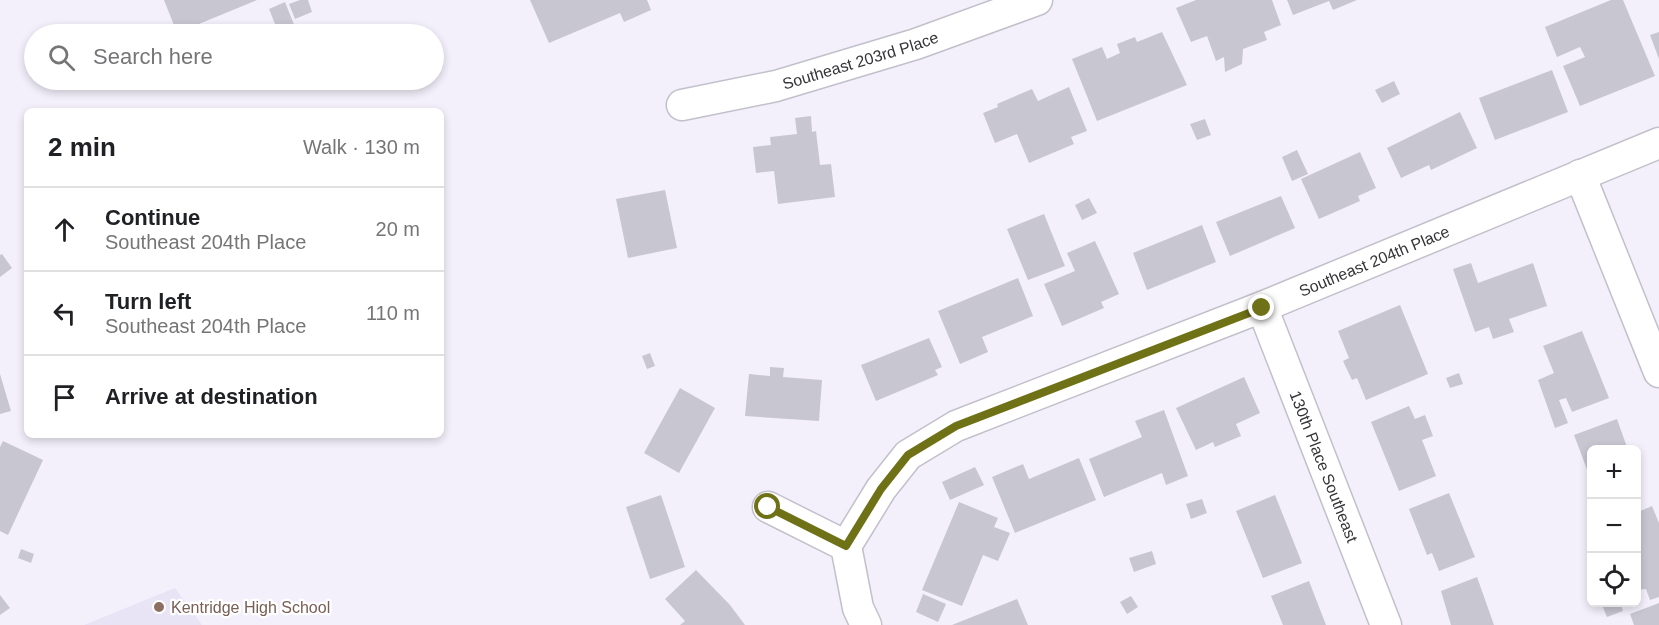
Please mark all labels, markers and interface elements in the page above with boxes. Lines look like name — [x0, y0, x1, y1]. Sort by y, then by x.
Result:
search box — [24, 24, 444, 90]
street label: Southeast 203rd Place — [780, 29, 941, 93]
icon: search — [45, 41, 78, 74]
text: Search here — [93, 44, 213, 69]
text: 2 min — [48, 132, 116, 162]
text: Walk · 130 m — [303, 136, 420, 158]
text: Continue — [105, 205, 200, 230]
icon: ahead — [48, 213, 81, 246]
text: 20 m — [376, 218, 420, 240]
street label: Southeast 204th Place — [1297, 222, 1452, 300]
text: Southeast 204th Place — [105, 231, 306, 253]
text: Turn left — [105, 289, 191, 314]
route end — [1248, 294, 1274, 320]
icon: left — [48, 297, 81, 330]
text: 110 m — [366, 302, 420, 324]
text: Southeast 204th Place — [105, 315, 306, 337]
icon: arrive — [48, 381, 81, 414]
text: Arrive at destination — [105, 384, 318, 409]
street label: 130th Place Southeast — [1286, 388, 1361, 545]
map controls — [1587, 445, 1641, 607]
button: + — [1587, 445, 1641, 499]
route start — [754, 493, 780, 519]
button: − — [1587, 499, 1641, 553]
button: locate — [1587, 553, 1641, 607]
place label: Kentridge High School — [171, 599, 330, 616]
marker: Kentridge High School — [152, 600, 166, 614]

